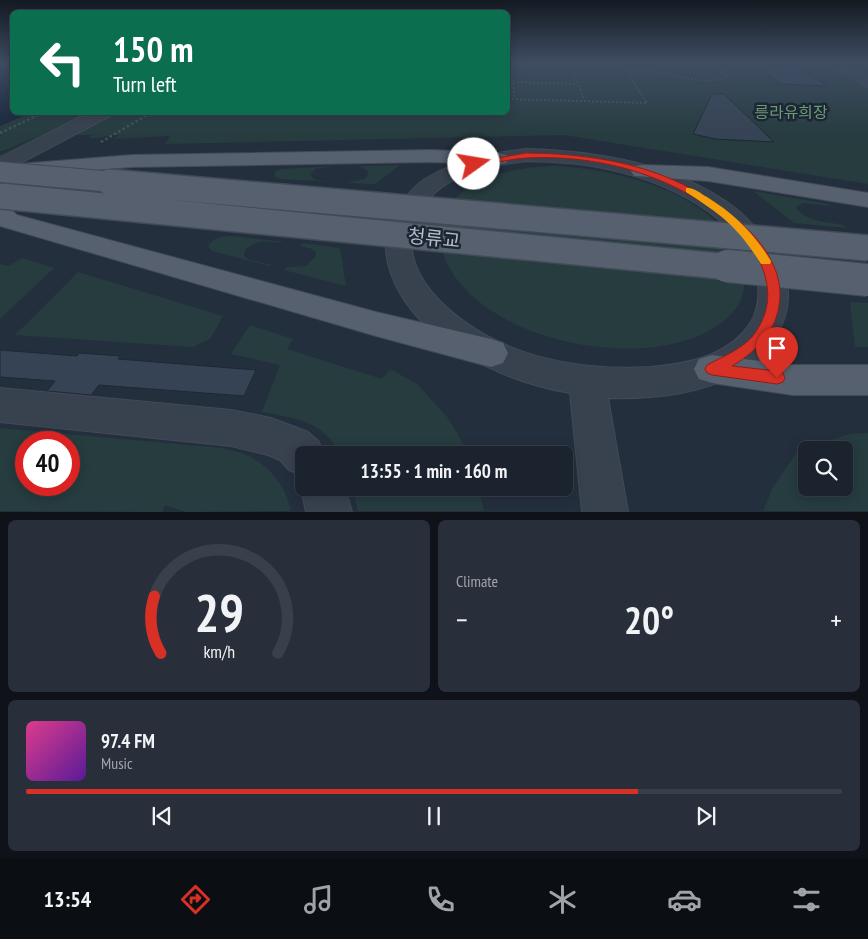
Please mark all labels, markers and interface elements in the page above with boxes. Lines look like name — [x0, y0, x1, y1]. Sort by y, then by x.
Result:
text: 150 m — [113, 26, 194, 72]
icon: left — [30, 30, 95, 95]
text: Turn left — [113, 70, 177, 98]
park label: 릉라유희장 — [754, 102, 828, 122]
position arrow — [447, 137, 499, 189]
street label: 청류교 — [407, 223, 461, 253]
pin — [756, 327, 798, 378]
icon: arrive — [763, 334, 791, 362]
speed limit sign: 40 — [15, 431, 80, 496]
map controls — [798, 441, 853, 496]
button: search — [798, 441, 853, 496]
text: 13:55 · 1 min · 160 m — [361, 459, 507, 483]
text: Climate — [456, 571, 498, 591]
text: 29 — [194, 579, 244, 646]
text: 20° — [624, 595, 674, 644]
text: − — [456, 601, 468, 638]
text: + — [830, 601, 842, 638]
text: km/h — [203, 640, 235, 663]
text: 97.4 FM — [101, 729, 155, 753]
text: Music — [101, 753, 133, 773]
icon: previous — [148, 802, 176, 830]
icon: pause — [420, 802, 448, 830]
icon: next — [692, 802, 720, 830]
icon: directions — [178, 882, 213, 917]
icon: music — [301, 882, 336, 917]
icon: phone — [423, 882, 458, 917]
icon: climate — [545, 882, 580, 917]
icon: car — [667, 882, 702, 917]
icon: filters — [789, 882, 824, 917]
text: 13:54 — [44, 885, 91, 913]

